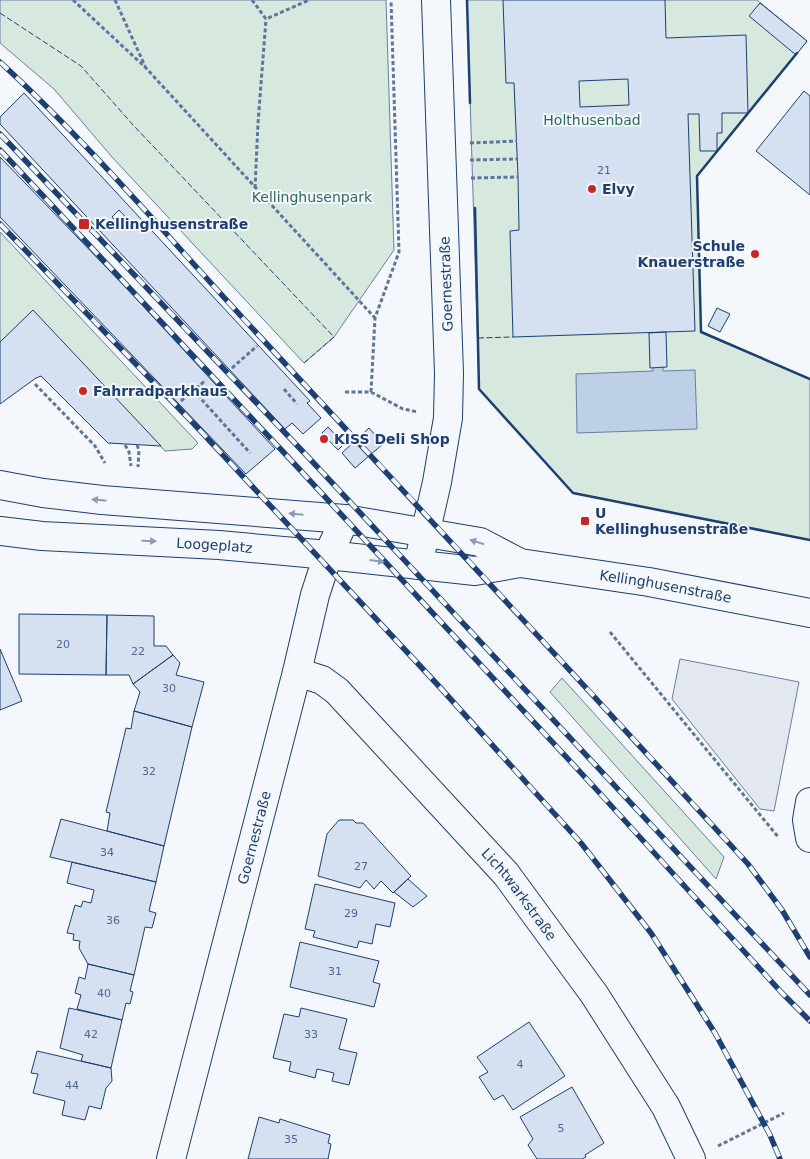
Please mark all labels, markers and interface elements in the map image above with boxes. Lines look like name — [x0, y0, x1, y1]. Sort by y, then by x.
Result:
park label: Holthusenbad — [543, 112, 641, 128]
house number: 21 — [597, 164, 611, 177]
place label: Elvy — [602, 181, 635, 197]
marker: Elvy — [586, 183, 598, 195]
park label: Kellinghusenpark — [252, 189, 373, 205]
place label: Kellinghusenstraße — [95, 216, 248, 232]
marker: Kellinghusenstraße — [77, 217, 91, 231]
street label: Goernestraße — [436, 236, 456, 332]
place label: Schule Knauerstraße — [637, 238, 745, 270]
marker: Schule Knauerstraße — [749, 248, 761, 260]
place label: Fahrradparkhaus — [93, 383, 228, 399]
marker: Fahrradparkhaus — [77, 385, 89, 397]
place label: KISS Deli Shop — [334, 431, 450, 447]
marker: KISS Deli Shop — [318, 433, 330, 445]
one-way arrow — [91, 496, 107, 504]
place label: U Kellinghusenstraße — [595, 505, 748, 537]
one-way arrow — [288, 510, 304, 518]
marker: U Kellinghusenstraße — [579, 515, 591, 527]
street label: Loogeplatz — [176, 535, 253, 556]
one-way arrow — [141, 537, 157, 545]
one-way arrow — [469, 537, 484, 545]
one-way arrow — [369, 557, 385, 565]
street label: Kellinghusenstraße — [599, 567, 733, 606]
house number: 20 — [56, 638, 70, 651]
house number: 22 — [131, 645, 145, 658]
house number: 30 — [162, 682, 176, 695]
house number: 32 — [142, 765, 156, 778]
street label: Goernestraße — [234, 789, 274, 886]
street label: Lichtwarkstraße — [478, 845, 560, 943]
house number: 34 — [100, 846, 114, 859]
house number: 27 — [354, 860, 368, 873]
house number: 29 — [344, 907, 358, 920]
house number: 36 — [106, 914, 120, 927]
house number: 31 — [328, 965, 342, 978]
house number: 40 — [97, 987, 111, 1000]
house number: 42 — [84, 1028, 98, 1041]
house number: 33 — [304, 1028, 318, 1041]
house number: 4 — [517, 1058, 524, 1071]
house number: 44 — [65, 1079, 79, 1092]
house number: 5 — [558, 1122, 565, 1135]
house number: 35 — [284, 1133, 298, 1146]

